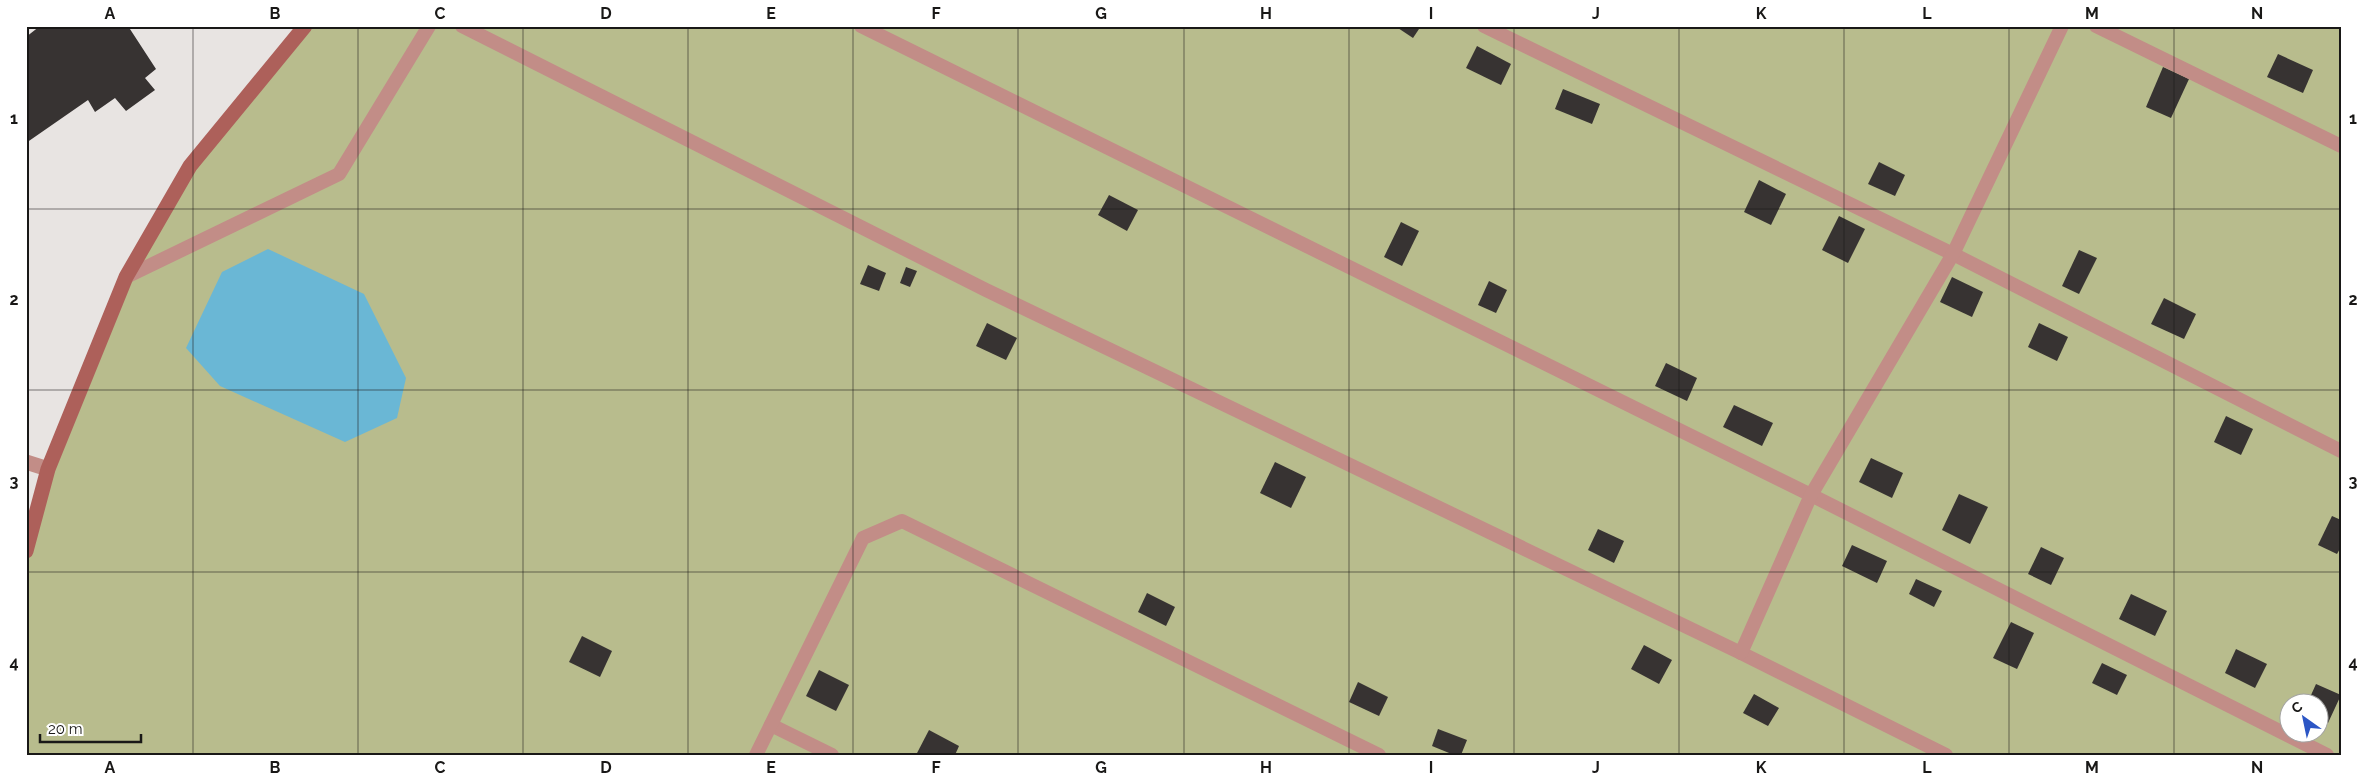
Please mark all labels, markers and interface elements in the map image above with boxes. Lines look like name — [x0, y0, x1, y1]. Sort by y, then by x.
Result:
text: A — [105, 4, 116, 23]
text: B — [270, 4, 281, 23]
text: C — [435, 4, 446, 23]
text: D — [600, 4, 612, 23]
text: E — [766, 4, 776, 23]
text: F — [931, 4, 941, 23]
text: G — [1095, 4, 1107, 23]
text: H — [1260, 4, 1272, 23]
text: I — [1429, 4, 1433, 23]
text: J — [1592, 4, 1600, 23]
text: K — [1756, 4, 1767, 23]
text: L — [1922, 4, 1932, 23]
text: M — [2085, 4, 2099, 23]
text: N — [2251, 4, 2263, 23]
text: 1 — [10, 109, 18, 128]
text: 1 — [2349, 109, 2357, 128]
text: 2 — [9, 290, 19, 309]
text: 2 — [2348, 290, 2358, 309]
text: 3 — [10, 472, 19, 491]
text: 3 — [2349, 472, 2358, 491]
text: 4 — [9, 653, 19, 672]
text: 4 — [2348, 653, 2358, 672]
north arrow — [2280, 694, 2330, 744]
text: С — [2289, 698, 2306, 716]
scale bar — [40, 711, 141, 743]
text: 20 m — [48, 720, 83, 738]
text: A — [105, 758, 116, 777]
text: B — [270, 758, 281, 777]
text: C — [435, 758, 446, 777]
text: D — [600, 758, 612, 777]
text: E — [766, 758, 776, 777]
text: F — [931, 758, 941, 777]
text: G — [1095, 758, 1107, 777]
text: H — [1260, 758, 1272, 777]
text: I — [1429, 758, 1433, 777]
text: J — [1592, 758, 1600, 777]
text: K — [1756, 758, 1767, 777]
text: L — [1922, 758, 1932, 777]
text: M — [2085, 758, 2099, 777]
text: N — [2251, 758, 2263, 777]

